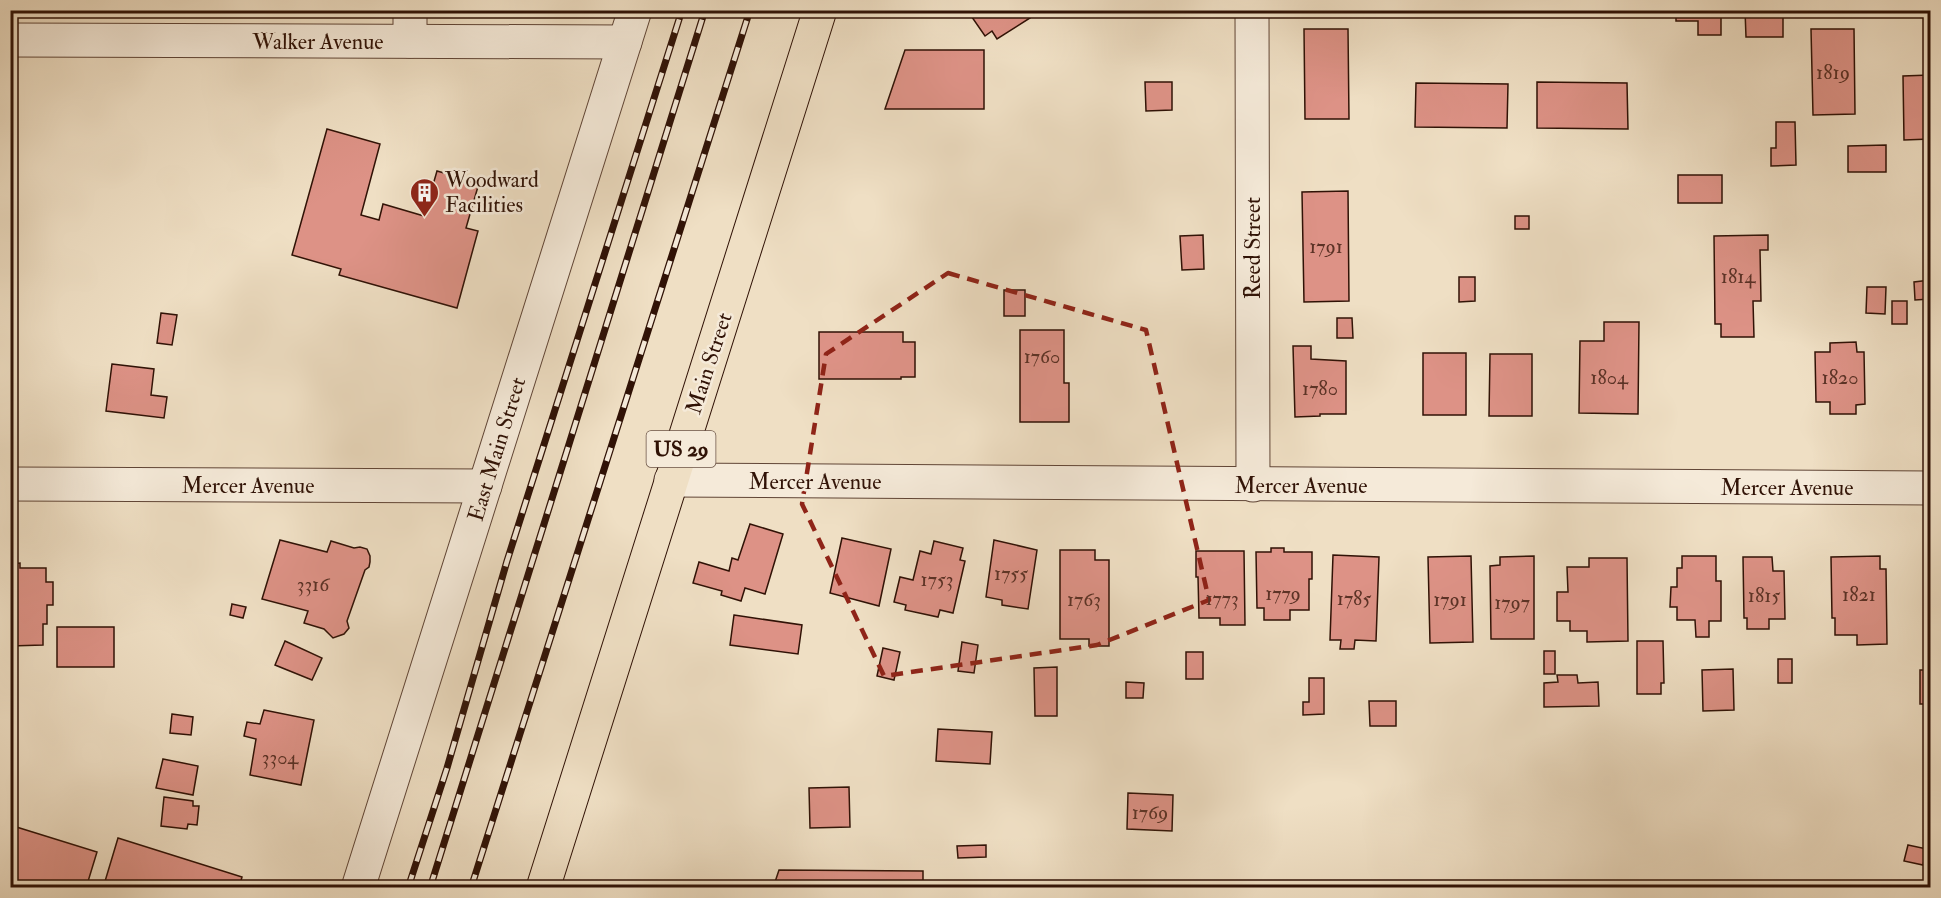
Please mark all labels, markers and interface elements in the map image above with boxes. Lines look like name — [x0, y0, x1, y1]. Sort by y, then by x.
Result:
street label: Walker Avenue — [251, 28, 384, 56]
house number: 1819 — [1816, 60, 1850, 85]
place label: Woodward Facilities — [444, 166, 539, 219]
building icon: Woodward Facilities — [408, 176, 440, 218]
street label: Reed Street — [1239, 197, 1267, 299]
house number: 1791 — [1309, 234, 1343, 259]
house number: 1814 — [1721, 264, 1756, 289]
street label: Main Street — [679, 309, 738, 418]
house number: 1760 — [1024, 344, 1060, 369]
house number: 1804 — [1590, 365, 1629, 390]
house number: 1820 — [1822, 365, 1858, 390]
street label: East Main Street — [462, 374, 532, 525]
house number: 1780 — [1302, 376, 1338, 401]
road number: US 29 — [646, 431, 716, 467]
street label: Mercer Avenue — [749, 468, 881, 496]
street label: Mercer Avenue — [182, 472, 314, 500]
street label: Mercer Avenue — [1235, 472, 1367, 500]
street label: Mercer Avenue — [1721, 474, 1853, 502]
house number: 1755 — [994, 561, 1028, 586]
house number: 1753 — [921, 567, 953, 592]
house number: 3316 — [297, 572, 330, 597]
house number: 1779 — [1265, 581, 1301, 606]
house number: 1821 — [1842, 582, 1876, 607]
house number: 1815 — [1748, 583, 1780, 608]
house number: 1773 — [1205, 586, 1239, 611]
house number: 1785 — [1337, 586, 1371, 611]
house number: 1763 — [1067, 587, 1101, 612]
house number: 1791 — [1433, 587, 1467, 612]
house number: 1797 — [1494, 590, 1530, 615]
house number: 3304 — [262, 745, 299, 770]
house number: 1769 — [1132, 800, 1168, 825]

